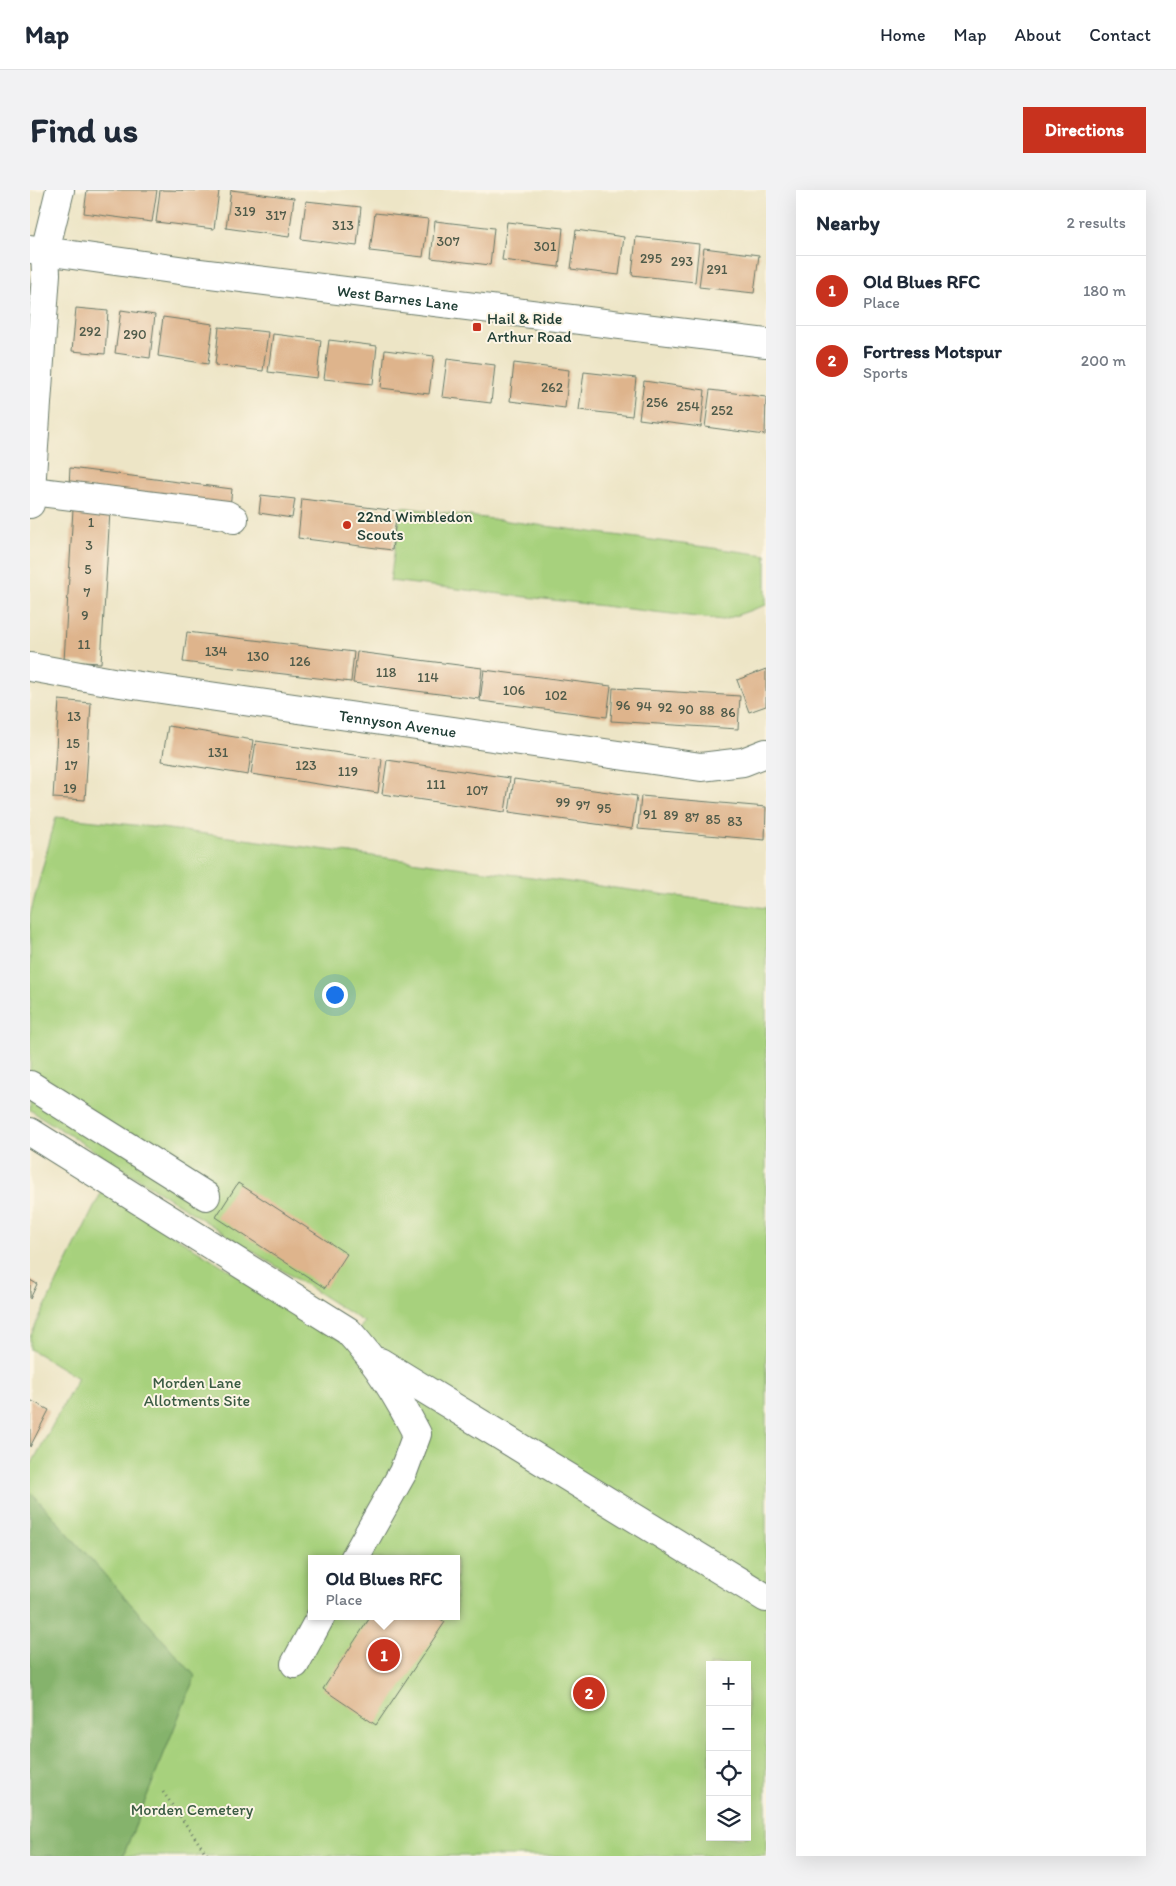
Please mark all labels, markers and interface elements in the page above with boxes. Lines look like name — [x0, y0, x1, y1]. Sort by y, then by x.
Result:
text: Map — [25, 20, 69, 49]
text: Home — [880, 24, 926, 46]
text: Map — [954, 24, 987, 46]
text: About — [1015, 24, 1061, 46]
text: Contact — [1089, 24, 1151, 46]
button: Directions — [1023, 107, 1146, 153]
text: Find us — [30, 109, 138, 151]
house number: 319 — [234, 203, 256, 220]
house number: 317 — [265, 207, 287, 224]
text: Nearby — [816, 210, 880, 235]
text: 2 results — [1066, 213, 1126, 232]
house number: 313 — [332, 217, 354, 234]
house number: 307 — [436, 233, 460, 250]
house number: 301 — [534, 238, 557, 255]
house number: 295 — [640, 250, 662, 267]
house number: 293 — [671, 253, 694, 270]
house number: 291 — [706, 261, 728, 278]
text: Old Blues RFC — [863, 270, 980, 293]
street label: West Barnes Lane — [336, 281, 460, 315]
text: 1 — [828, 281, 836, 300]
text: 180 m — [1083, 281, 1126, 300]
text: Place — [863, 293, 900, 312]
place label: Hail & Ride Arthur Road — [487, 309, 572, 346]
marker: Hail & Ride Arthur Road — [471, 321, 483, 333]
house number: 292 — [79, 323, 102, 340]
house number: 290 — [123, 326, 147, 343]
text: Fortress Motspur — [863, 340, 1002, 363]
text: 2 — [828, 351, 836, 370]
text: 200 m — [1081, 351, 1126, 370]
text: Sports — [863, 363, 908, 382]
house number: 262 — [541, 379, 564, 396]
house number: 256 — [646, 394, 668, 411]
house number: 254 — [676, 398, 700, 415]
house number: 252 — [711, 402, 734, 419]
place label: 22nd Wimbledon Scouts — [357, 507, 473, 544]
house number: 1 — [88, 514, 95, 531]
marker: 22nd Wimbledon Scouts — [341, 519, 353, 531]
house number: 3 — [85, 537, 93, 554]
house number: 5 — [84, 561, 92, 578]
house number: 7 — [84, 584, 91, 601]
house number: 9 — [81, 607, 89, 624]
house number: 11 — [78, 636, 91, 653]
house number: 134 — [205, 643, 228, 660]
house number: 130 — [247, 648, 269, 665]
house number: 126 — [289, 653, 311, 670]
house number: 118 — [376, 664, 397, 681]
house number: 114 — [417, 669, 439, 686]
house number: 106 — [503, 682, 525, 699]
house number: 102 — [545, 687, 568, 704]
house number: 96 — [616, 697, 630, 714]
house number: 94 — [636, 698, 652, 715]
house number: 92 — [658, 699, 673, 716]
house number: 90 — [678, 701, 694, 718]
house number: 88 — [699, 702, 715, 719]
house number: 86 — [720, 704, 736, 721]
street label: Tennyson Avenue — [338, 706, 458, 742]
house number: 13 — [67, 708, 81, 725]
house number: 15 — [66, 735, 80, 752]
house number: 131 — [208, 744, 229, 761]
house number: 17 — [64, 757, 78, 774]
house number: 123 — [295, 757, 317, 774]
house number: 119 — [338, 763, 358, 780]
house number: 111 — [426, 776, 446, 793]
house number: 19 — [63, 780, 77, 797]
house number: 107 — [466, 782, 488, 799]
house number: 99 — [556, 794, 570, 811]
house number: 97 — [576, 797, 590, 814]
house number: 95 — [597, 800, 611, 817]
house number: 91 — [643, 806, 657, 823]
house number: 89 — [664, 807, 679, 824]
house number: 87 — [685, 809, 699, 826]
house number: 85 — [705, 811, 721, 828]
house number: 83 — [727, 813, 743, 830]
your location — [322, 982, 348, 1008]
park label: Morden Lane Allotments Site — [144, 1373, 250, 1410]
popup — [308, 1555, 460, 1620]
text: Old Blues RFC — [325, 1567, 443, 1590]
text: Place — [325, 1590, 362, 1609]
pin: 1 — [368, 1636, 400, 1674]
map controls — [706, 1661, 751, 1841]
button: + — [706, 1661, 751, 1706]
pin: 2 — [573, 1674, 605, 1712]
button: − — [706, 1706, 751, 1751]
button: locate — [706, 1751, 751, 1796]
button: layers — [706, 1796, 751, 1841]
park label: Morden Cemetery — [131, 1800, 254, 1819]

